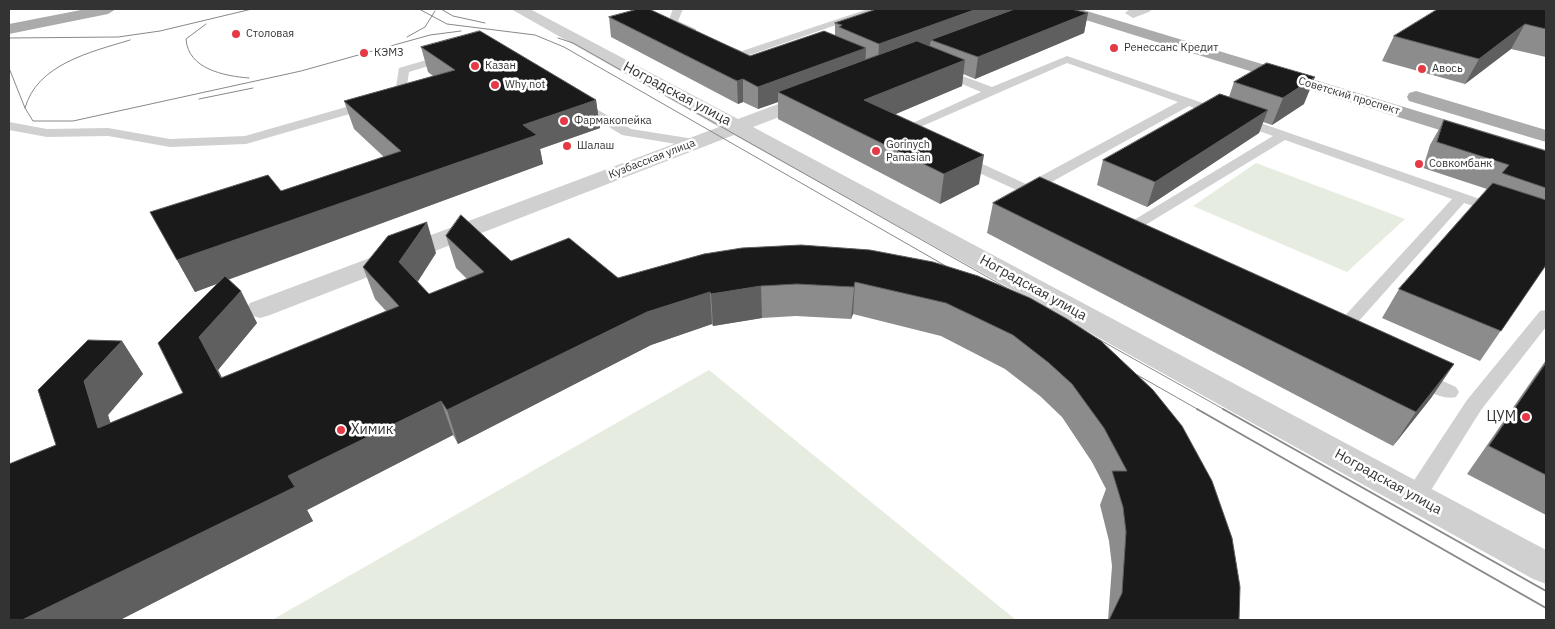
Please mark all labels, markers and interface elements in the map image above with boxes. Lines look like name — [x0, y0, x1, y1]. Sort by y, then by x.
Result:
place label: Столовая — [246, 27, 294, 41]
marker: Столовая — [230, 28, 242, 40]
place label: Ренессанс Кредит — [1124, 41, 1218, 55]
marker: Ренессанс Кредит — [1108, 42, 1120, 54]
place label: КЭМЗ — [374, 46, 404, 60]
marker: КЭМЗ — [358, 47, 370, 59]
street label: Ноградская улица — [620, 58, 734, 130]
place label: Казан — [485, 59, 516, 73]
marker: Казан — [469, 60, 481, 72]
place label: Авось — [1432, 62, 1463, 76]
marker: Авось — [1416, 63, 1428, 75]
street label: Советский проспект — [1297, 74, 1401, 118]
place label: Why not — [505, 78, 545, 92]
marker: Why not — [489, 79, 501, 91]
place label: Фармакопейка — [574, 114, 652, 128]
marker: Фармакопейка — [558, 115, 570, 127]
street label: Кузбасская улица — [607, 136, 697, 182]
place label: Gorinych Panasian — [886, 138, 931, 164]
place label: Шалаш — [577, 139, 614, 153]
marker: Шалаш — [561, 140, 573, 152]
marker: Gorinych Panasian — [870, 145, 882, 157]
place label: Совкомбанк — [1429, 157, 1492, 171]
marker: Совкомбанк — [1413, 158, 1425, 170]
street label: Ноградская улица — [977, 252, 1089, 324]
place label: ЦУМ — [1487, 409, 1516, 425]
marker: ЦУМ — [1520, 411, 1532, 423]
place label: Химик — [351, 422, 393, 438]
marker: Химик — [335, 424, 347, 436]
street label: Ноградская улица — [1332, 446, 1444, 518]

